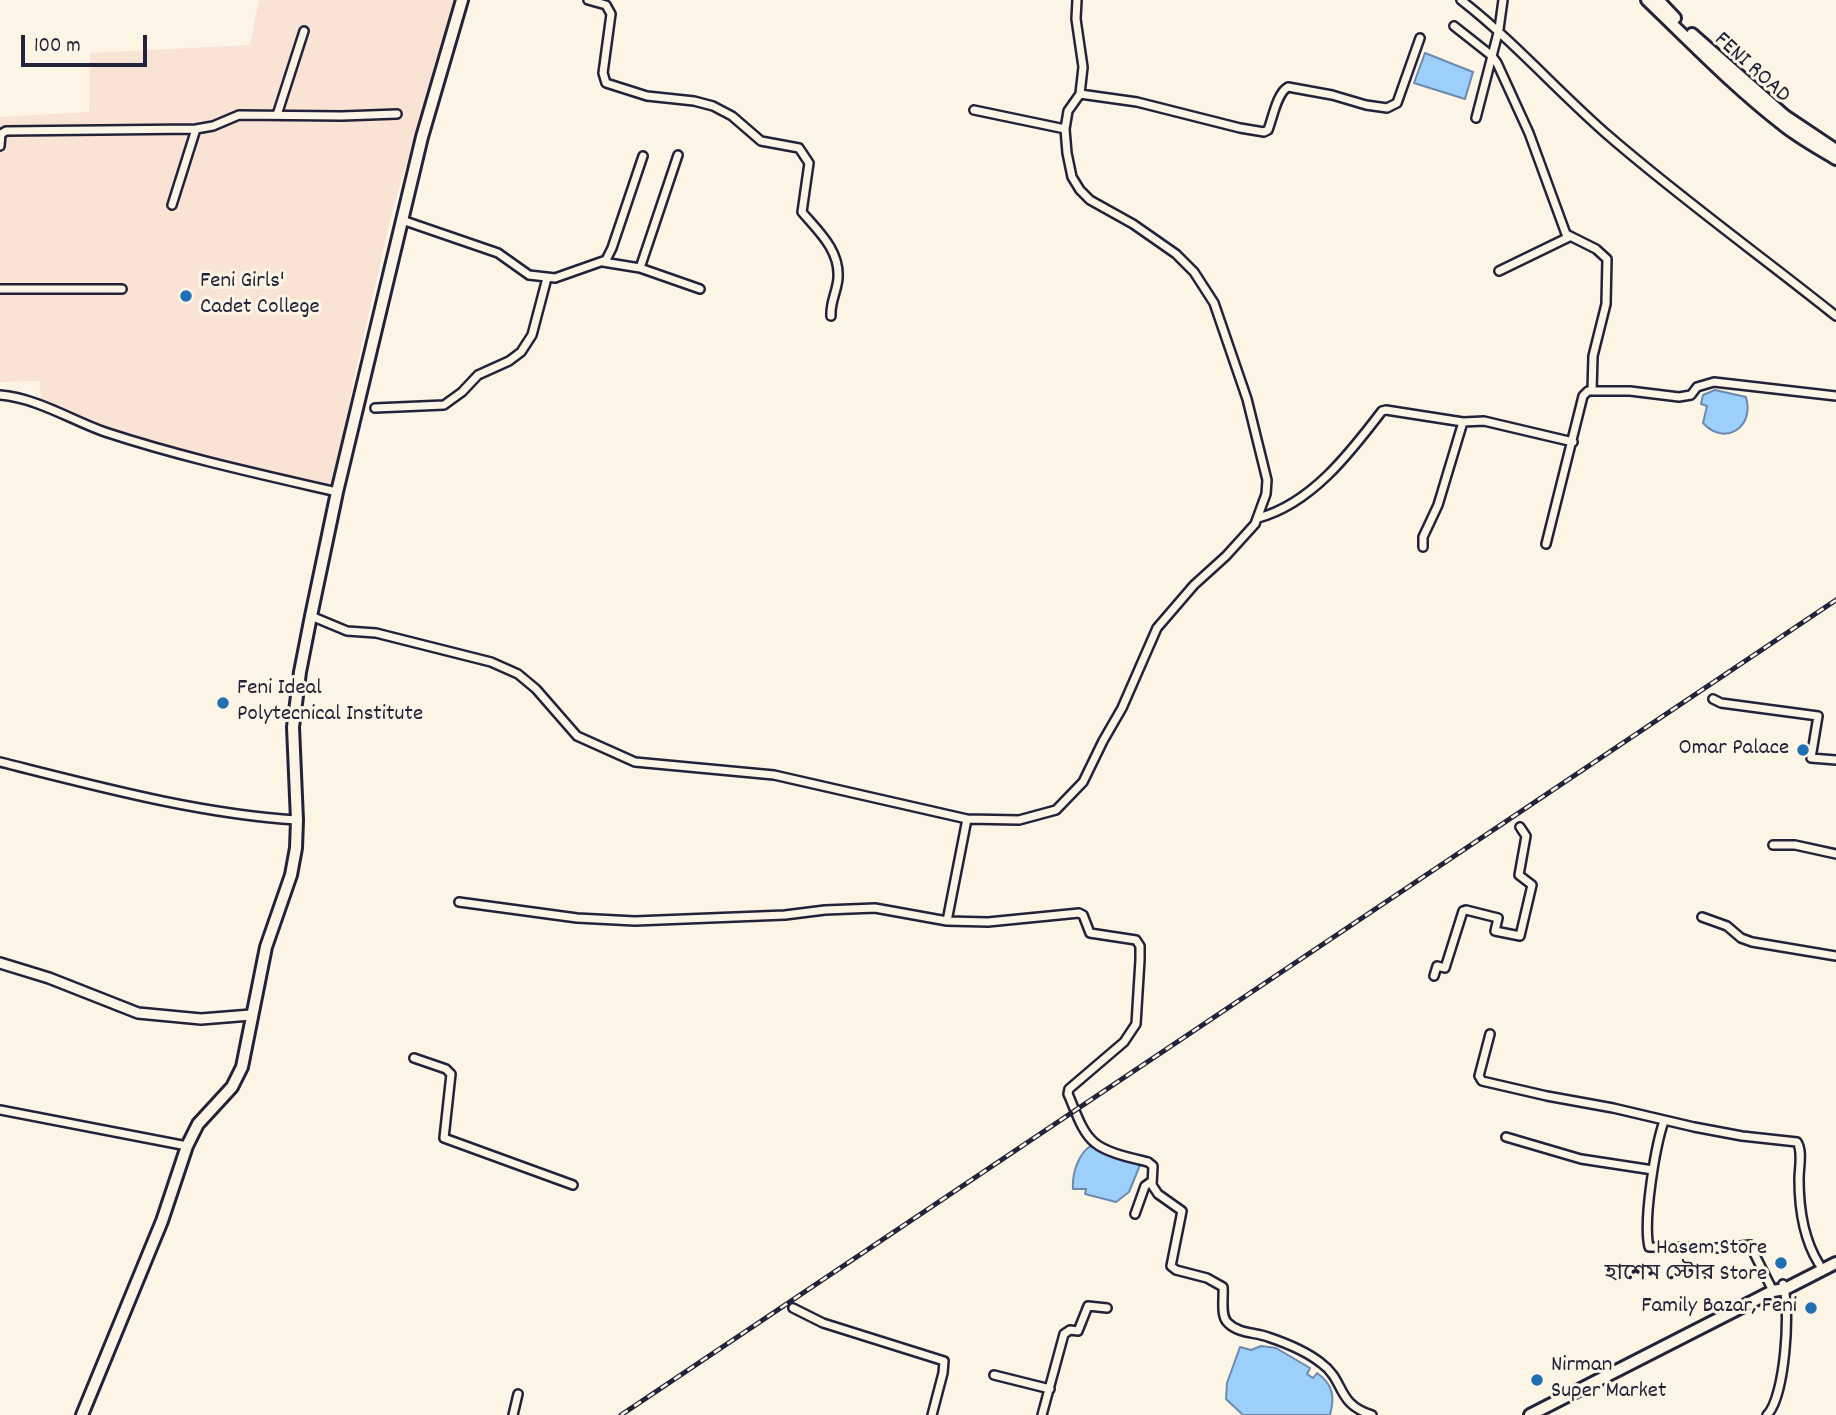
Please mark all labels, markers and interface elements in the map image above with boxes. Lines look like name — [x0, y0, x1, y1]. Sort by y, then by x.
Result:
scale bar — [24, 21, 150, 65]
street label: FENI ROAD — [1707, 28, 1795, 110]
text: 100 m — [34, 32, 81, 62]
place label: Feni Girls' Cadet College — [200, 269, 320, 323]
marker: Feni Girls' Cadet College — [178, 288, 194, 304]
place label: Feni Ideal Polytecnical Institute — [237, 676, 423, 730]
marker: Feni Ideal Polytecnical Institute — [215, 695, 231, 711]
place label: Omar Palace — [1679, 736, 1789, 764]
marker: Omar Palace — [1795, 742, 1811, 758]
place label: Hasem Store হাশেম স্টোর Store — [1605, 1236, 1767, 1290]
marker: Hasem Store হাশেম স্টোর Store — [1773, 1255, 1789, 1271]
place label: Family Bazar, Feni — [1641, 1294, 1797, 1322]
marker: Family Bazar, Feni — [1803, 1300, 1819, 1316]
place label: Nirman Super Market — [1551, 1353, 1666, 1407]
marker: Nirman Super Market — [1529, 1372, 1545, 1388]

